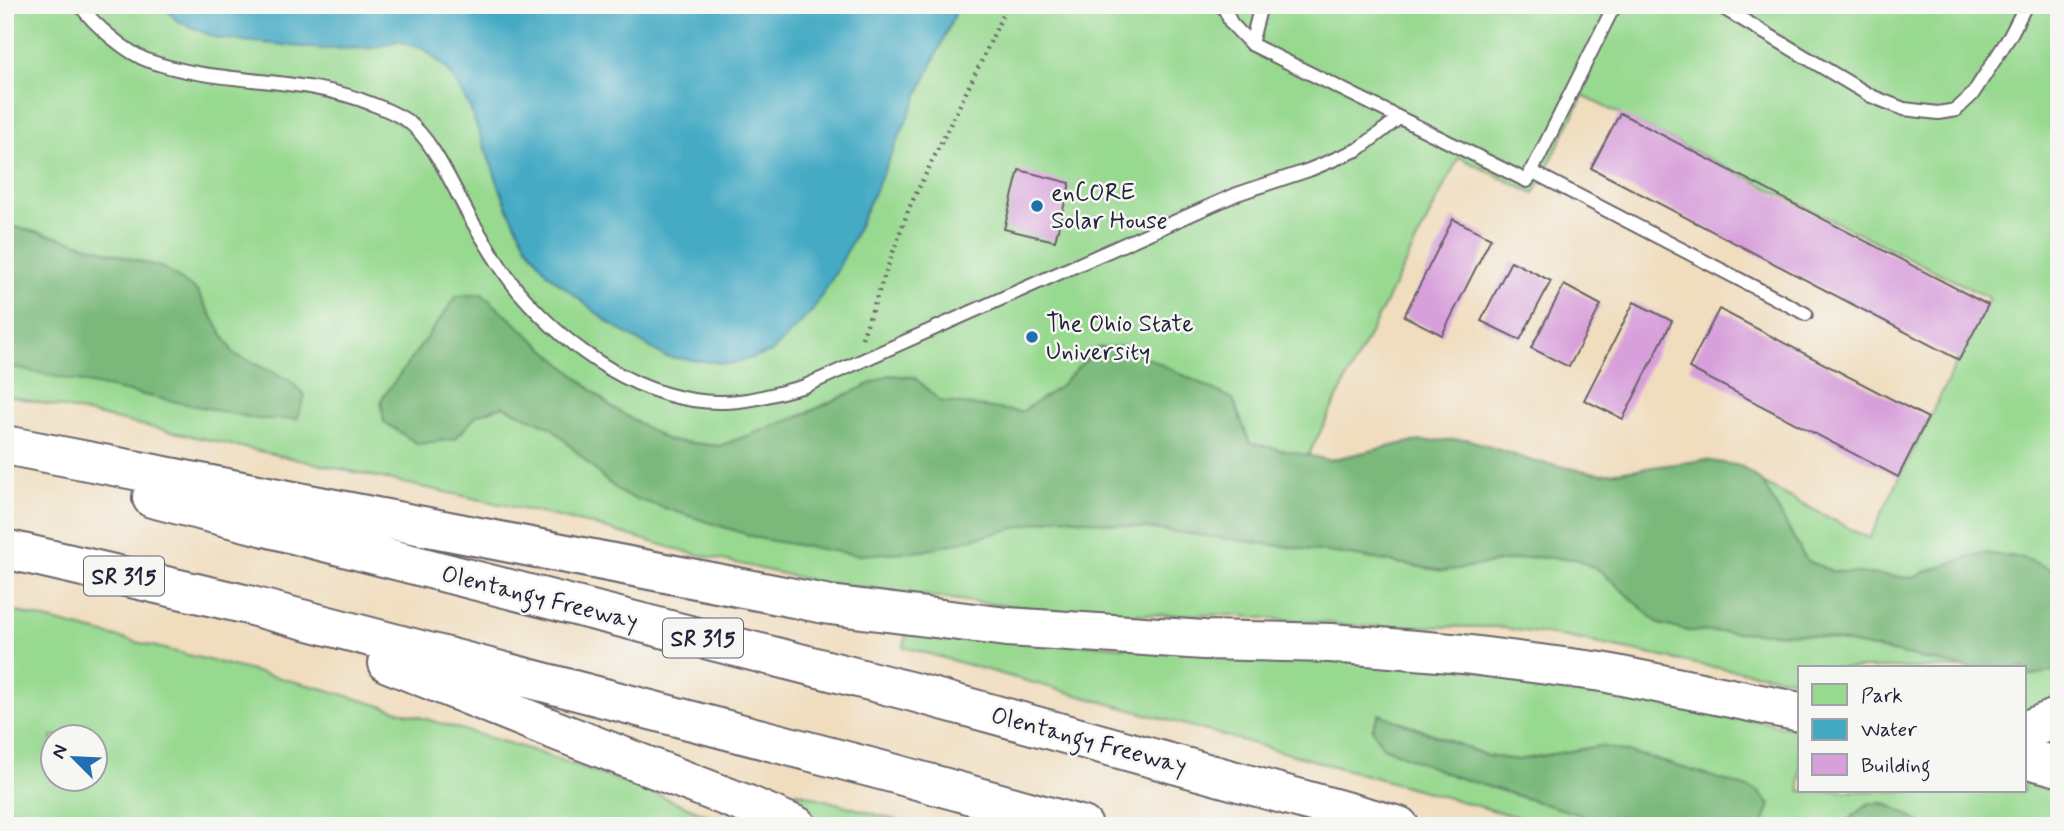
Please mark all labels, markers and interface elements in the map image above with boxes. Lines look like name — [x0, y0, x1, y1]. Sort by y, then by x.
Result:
place label: enCORE Solar House — [1051, 178, 1168, 237]
marker: enCORE Solar House — [1029, 198, 1045, 214]
place label: The Ohio State University — [1046, 309, 1193, 368]
marker: The Ohio State University — [1024, 329, 1040, 345]
road number: SR 315 — [84, 556, 164, 596]
street label: Olentangy Freeway — [437, 559, 641, 641]
road number: SR 315 — [663, 618, 743, 658]
legend — [1798, 666, 2025, 792]
text: Park — [1861, 682, 1903, 710]
street label: Olentangy Freeway — [987, 700, 1190, 785]
text: Water — [1861, 716, 1917, 744]
north arrow — [38, 722, 108, 792]
text: N — [46, 741, 74, 763]
text: Building — [1861, 752, 1931, 782]

